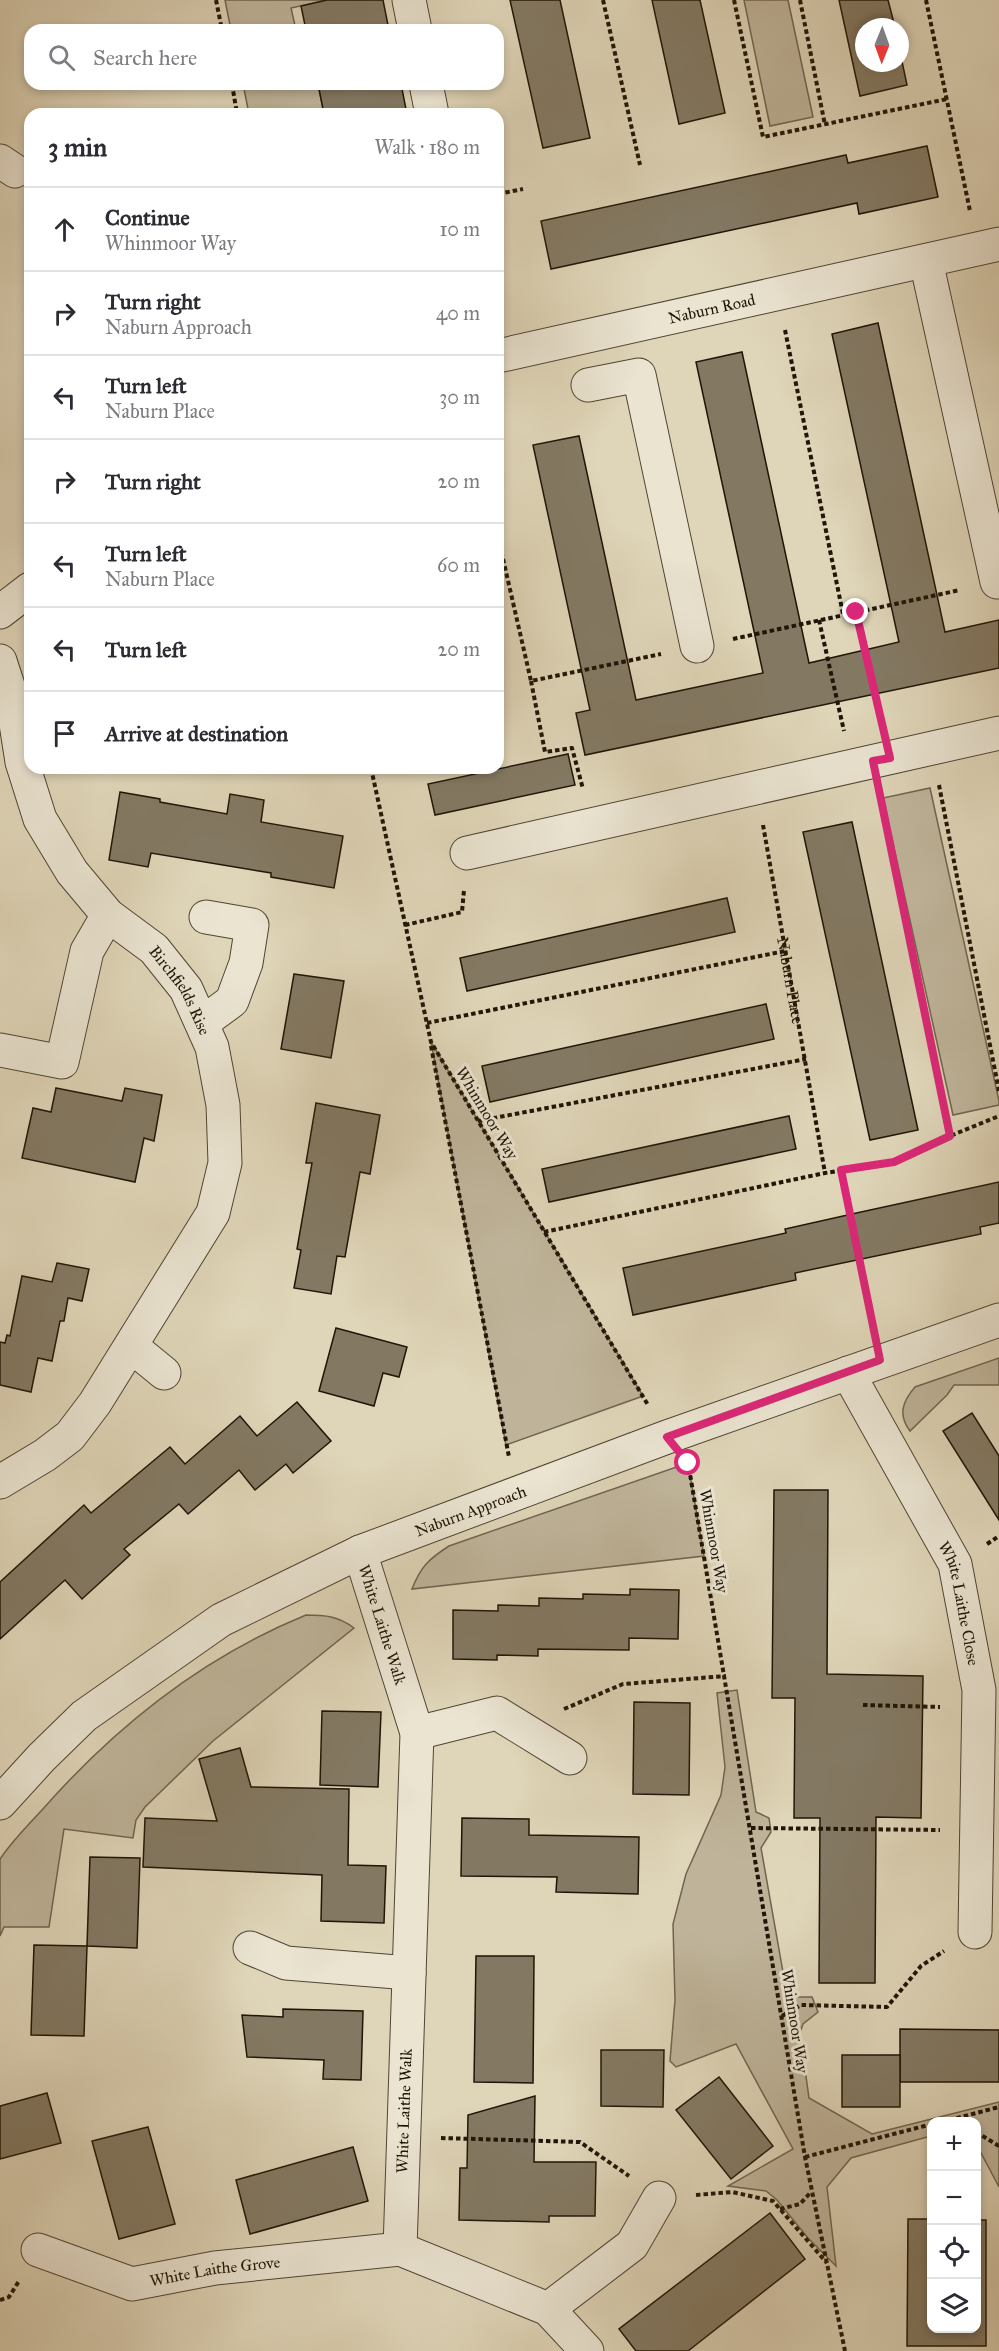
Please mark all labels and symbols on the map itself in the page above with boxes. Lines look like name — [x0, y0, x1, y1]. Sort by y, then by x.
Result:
north arrow — [855, 18, 909, 72]
street label: Naburn Road — [666, 289, 757, 327]
route end — [842, 598, 868, 624]
street label: Naburn Place — [774, 936, 808, 1026]
street label: Birchfields Rise — [145, 942, 215, 1038]
street label: Whinmoor Way — [452, 1063, 522, 1163]
route start — [674, 1449, 700, 1475]
street label: Naburn Approach — [412, 1481, 529, 1540]
street label: Whinmoor Way — [696, 1488, 733, 1595]
street label: White Laithe Close — [935, 1538, 984, 1667]
street label: White Laithe Walk — [355, 1562, 411, 1687]
street label: Whinmoor Way — [777, 1968, 813, 2075]
street label: White Laithe Walk — [392, 2048, 416, 2174]
street label: White Laithe Grove — [148, 2252, 281, 2290]

